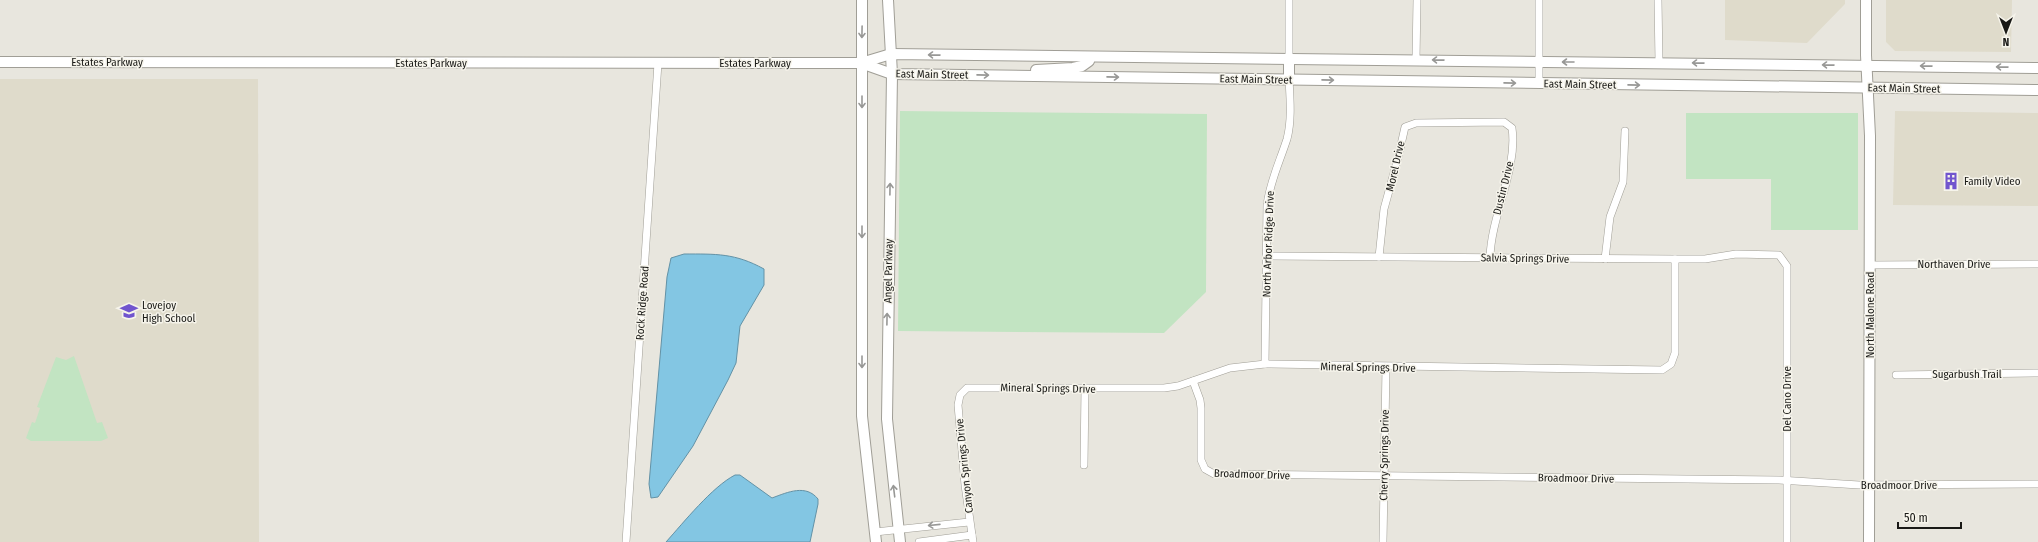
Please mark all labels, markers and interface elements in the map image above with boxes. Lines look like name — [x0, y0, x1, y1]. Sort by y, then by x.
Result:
north arrow — [1986, 12, 2026, 52]
one-way arrow — [858, 25, 866, 38]
text: N — [2003, 35, 2009, 48]
one-way arrow — [928, 51, 941, 59]
street label: Estates Parkway — [71, 56, 143, 69]
one-way arrow — [1432, 56, 1445, 64]
street label: Estates Parkway — [395, 57, 467, 70]
street label: Estates Parkway — [719, 57, 791, 70]
one-way arrow — [1562, 58, 1575, 65]
one-way arrow — [1692, 59, 1705, 67]
one-way arrow — [1822, 61, 1835, 69]
one-way arrow — [1920, 63, 1933, 70]
one-way arrow — [1996, 64, 2009, 71]
street label: East Main Street — [896, 67, 969, 82]
one-way arrow — [976, 71, 989, 78]
street label: East Main Street — [1220, 72, 1293, 87]
one-way arrow — [1106, 73, 1119, 81]
one-way arrow — [1321, 76, 1334, 84]
street label: East Main Street — [1544, 77, 1617, 92]
one-way arrow — [1503, 79, 1516, 87]
one-way arrow — [1627, 81, 1640, 89]
street label: East Main Street — [1868, 81, 1941, 96]
one-way arrow — [858, 95, 866, 108]
street label: Morel Drive — [1383, 140, 1408, 193]
street label: Dustin Drive — [1491, 160, 1516, 216]
building icon: Family Video — [1941, 171, 1961, 191]
place label: Family Video — [1964, 175, 2021, 188]
one-way arrow — [886, 183, 894, 196]
street label: North Arbor Ridge Drive — [1260, 190, 1277, 298]
one-way arrow — [858, 225, 866, 238]
street label: Angel Parkway — [881, 239, 896, 303]
street label: Salvia Springs Drive — [1481, 251, 1569, 266]
street label: Northaven Drive — [1918, 258, 1990, 271]
street label: Rock Ridge Road — [633, 265, 652, 341]
street label: North Malone Road — [1864, 272, 1877, 358]
place label: Lovejoy High School — [142, 299, 196, 325]
school or university icon: Lovejoy High School — [119, 301, 139, 321]
one-way arrow — [883, 313, 891, 326]
one-way arrow — [858, 355, 866, 368]
street label: Mineral Springs Drive — [1320, 360, 1416, 375]
street label: Del Cano Drive — [1781, 366, 1794, 432]
street label: Sugarbush Trail — [1932, 368, 2002, 381]
street label: Mineral Springs Drive — [1000, 381, 1096, 396]
street label: Cherry Springs Drive — [1377, 409, 1392, 501]
street label: Canyon Springs Drive — [953, 418, 976, 514]
street label: Broadmoor Drive — [1214, 467, 1290, 482]
street label: Broadmoor Drive — [1538, 471, 1614, 486]
street label: Broadmoor Drive — [1861, 479, 1937, 492]
one-way arrow — [890, 484, 898, 497]
scale bar — [1898, 504, 1961, 530]
text: 50 m — [1904, 511, 1928, 525]
one-way arrow — [928, 522, 941, 529]

